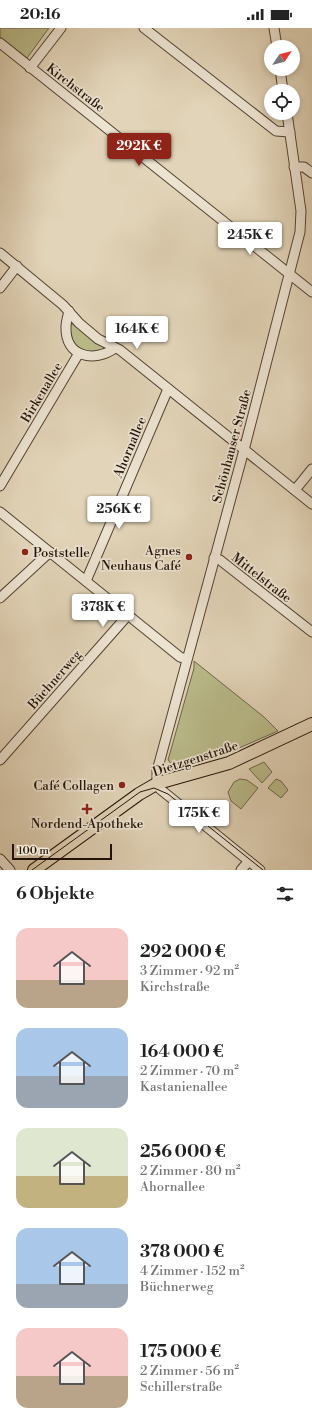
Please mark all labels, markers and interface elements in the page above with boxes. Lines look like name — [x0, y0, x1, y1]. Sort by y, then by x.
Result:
text: 20:16 — [20, 5, 61, 24]
north arrow — [264, 40, 300, 76]
map controls — [264, 40, 300, 120]
street label: Kirchstraße — [43, 60, 108, 116]
button: locate — [264, 84, 300, 120]
pin: 292K € — [106, 133, 172, 167]
text: 292K € — [116, 138, 162, 154]
pin: 245K € — [217, 222, 283, 256]
text: 245K € — [227, 227, 273, 243]
pin: 164K € — [104, 316, 170, 350]
text: 164K € — [115, 321, 159, 337]
street label: Birkenallee — [17, 359, 66, 426]
street label: Schönhauser Straße — [209, 387, 255, 505]
street label: Ahornallee — [109, 414, 150, 481]
pin: 256K € — [86, 496, 152, 530]
text: 256K € — [96, 501, 142, 517]
place label: Agnes Neuhaus Café — [101, 543, 181, 574]
place label: Poststelle — [33, 545, 90, 561]
marker: Poststelle — [20, 547, 30, 557]
street label: Mittelstraße — [228, 549, 295, 606]
marker: Agnes Neuhaus Café — [184, 552, 194, 562]
pin: 378K € — [70, 594, 136, 628]
text: 378K € — [81, 599, 125, 615]
street label: Büchnerweg — [24, 647, 85, 713]
street label: Dietzgenstraße — [150, 737, 241, 780]
place label: Café Collagen — [33, 778, 114, 794]
marker: Café Collagen — [117, 780, 127, 790]
pin: 175K € — [166, 800, 232, 834]
marker: Nordend-Apotheke — [82, 804, 92, 814]
text: 175K € — [178, 805, 220, 821]
place label: Nordend-Apotheke — [31, 816, 144, 832]
scale bar — [12, 842, 112, 861]
text: 100 m — [18, 844, 49, 858]
text: 6 Objekte — [16, 883, 94, 905]
icon: filters — [274, 883, 296, 905]
text: 292 000 € — [140, 941, 226, 963]
icon: home — [48, 944, 96, 992]
text: 3 Zimmer · 92 m² — [140, 963, 239, 979]
text: Kirchstraße — [140, 979, 210, 995]
text: 164 000 € — [140, 1041, 224, 1063]
icon: home — [48, 1044, 96, 1092]
text: 2 Zimmer · 70 m² — [140, 1063, 239, 1079]
text: Kastanienallee — [140, 1079, 228, 1095]
text: 256 000 € — [140, 1141, 225, 1163]
icon: home — [48, 1144, 96, 1192]
text: 2 Zimmer · 80 m² — [140, 1163, 241, 1179]
text: Ahornallee — [140, 1179, 205, 1195]
text: 378 000 € — [140, 1241, 224, 1263]
icon: home — [48, 1244, 96, 1292]
text: 4 Zimmer · 152 m² — [140, 1263, 244, 1279]
text: Büchnerweg — [140, 1279, 213, 1295]
text: 175 000 € — [140, 1341, 221, 1363]
icon: home — [48, 1344, 96, 1392]
text: 2 Zimmer · 56 m² — [140, 1363, 239, 1379]
text: Schillerstraße — [140, 1379, 222, 1395]

